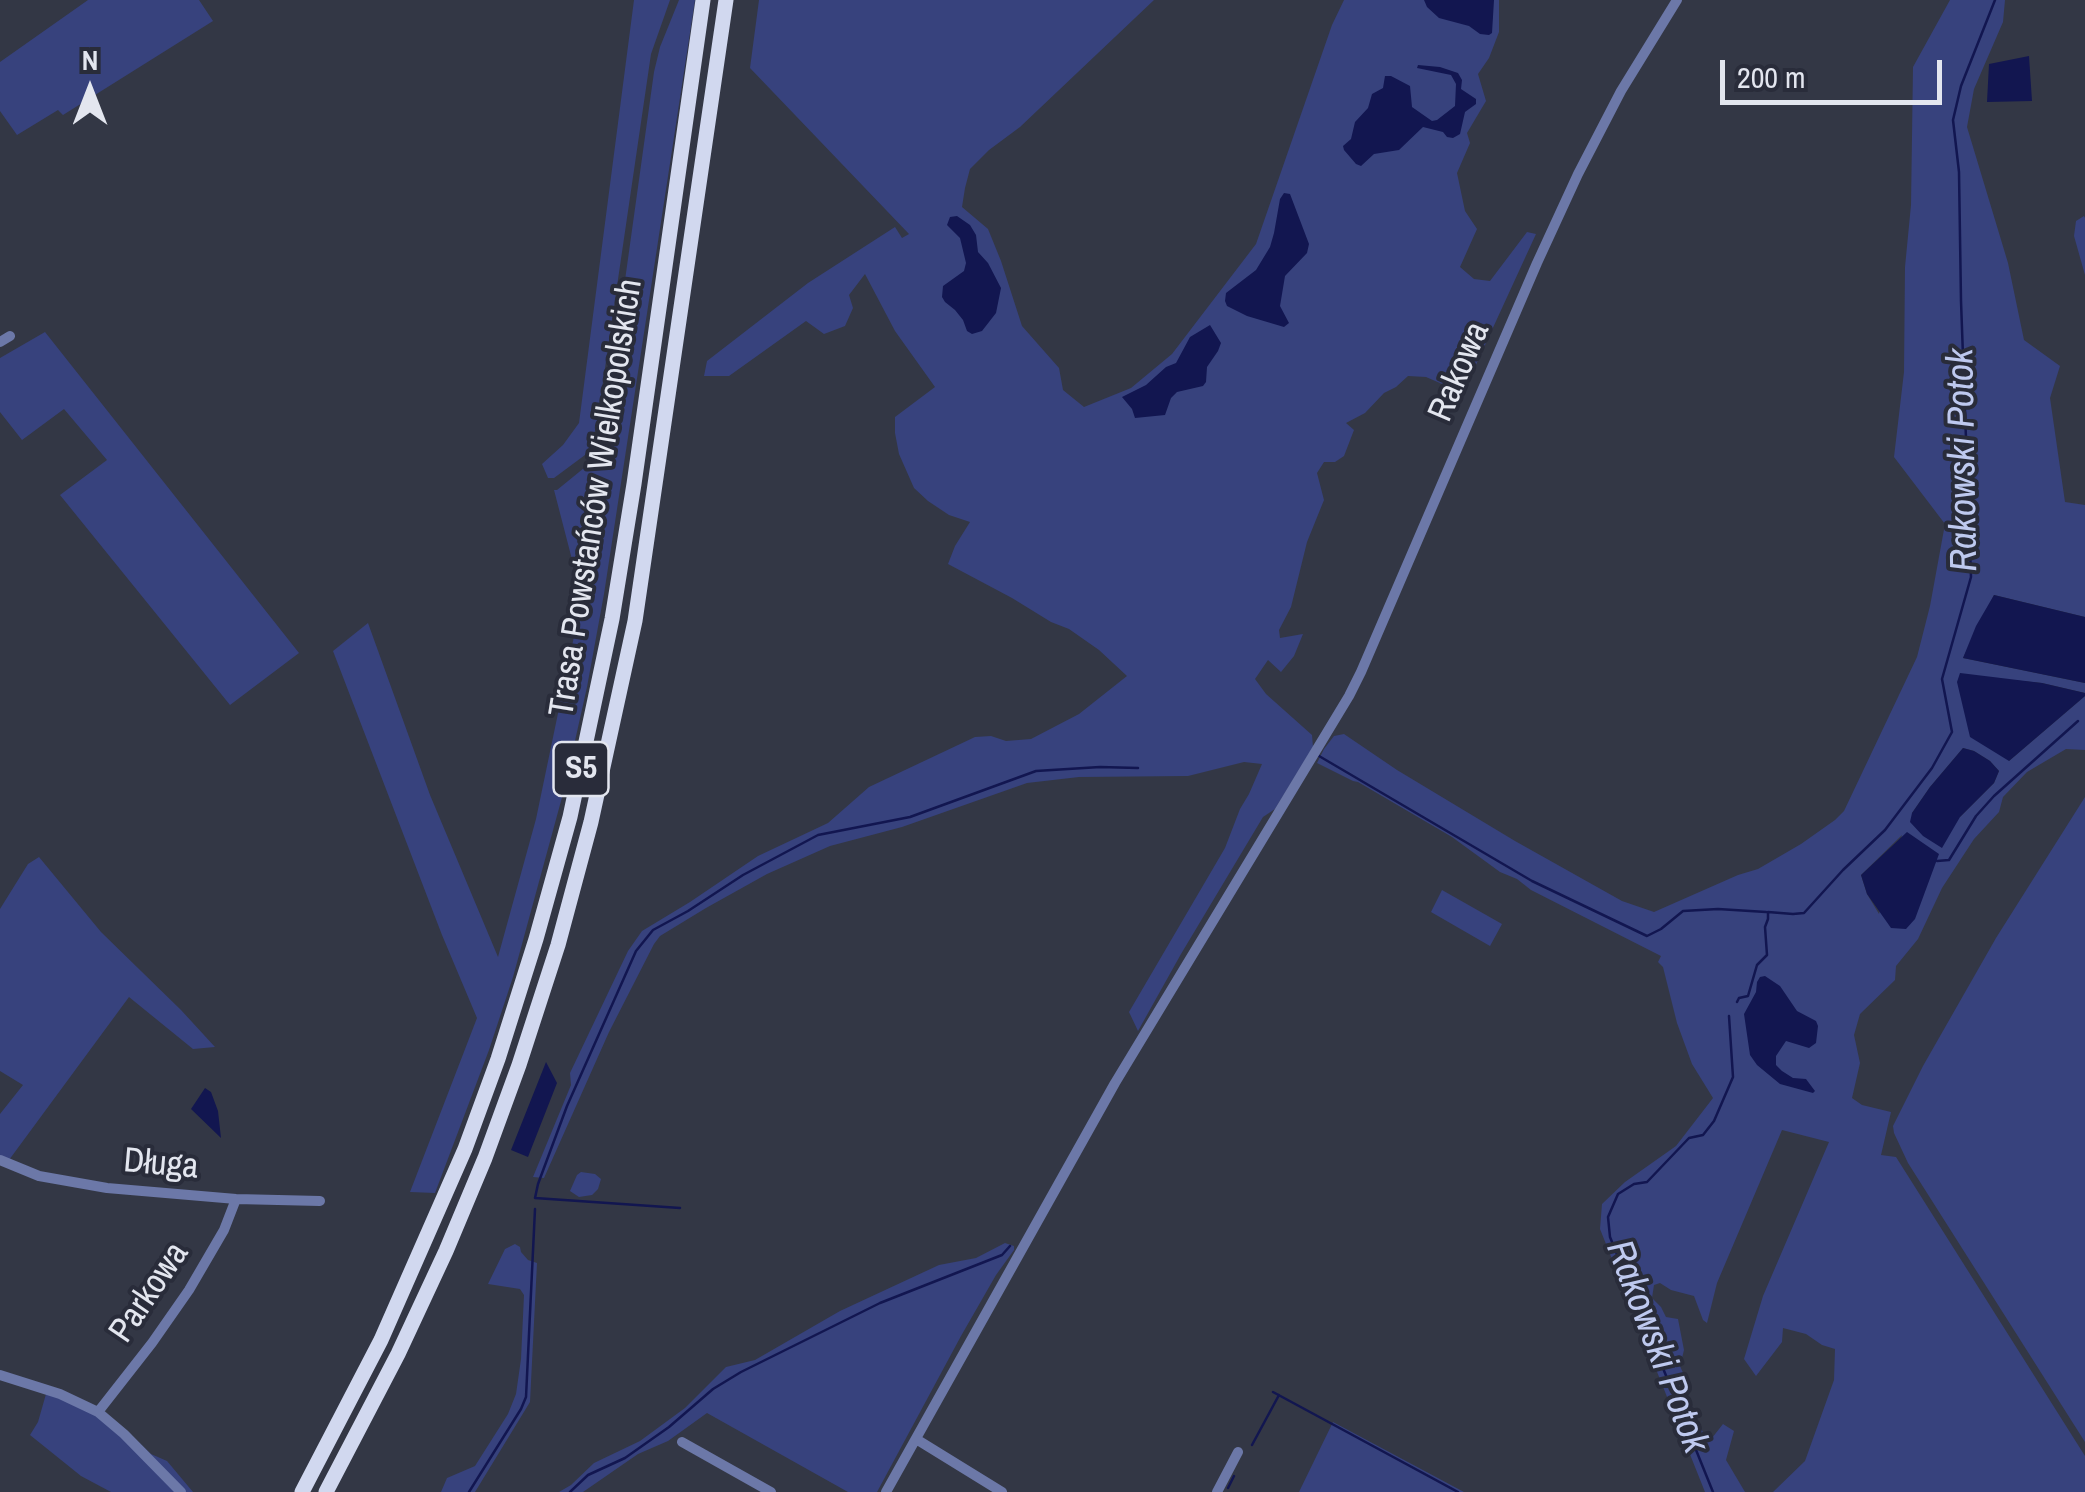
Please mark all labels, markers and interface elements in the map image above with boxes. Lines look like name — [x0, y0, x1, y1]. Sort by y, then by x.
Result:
north arrow — [40, 40, 140, 140]
scale bar — [1725, 40, 1948, 102]
text: N — [82, 41, 98, 79]
text: 200 m — [1737, 57, 1805, 97]
street label: Trasa Powstańców Wielkopolskich — [542, 276, 652, 720]
street label: Rakowa — [1420, 316, 1500, 428]
water label: Rakowski Potok — [1939, 348, 1989, 572]
road number: S5 — [554, 742, 608, 796]
street label: Długa — [122, 1141, 200, 1189]
street label: Parkowa — [101, 1235, 199, 1351]
water label: Rakowski Potok — [1595, 1235, 1717, 1459]

